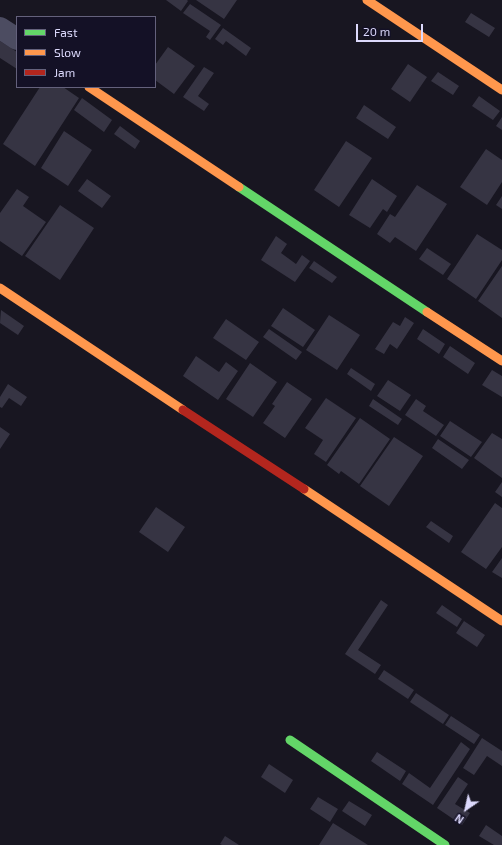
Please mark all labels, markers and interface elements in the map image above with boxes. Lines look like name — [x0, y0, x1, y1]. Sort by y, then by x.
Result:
legend — [16, 16, 156, 88]
scale bar — [358, 16, 425, 42]
text: 20 m — [363, 24, 390, 38]
text: Fast — [54, 25, 77, 39]
text: Slow — [54, 45, 81, 59]
text: Jam — [54, 65, 75, 79]
north arrow — [446, 789, 486, 829]
text: N — [452, 812, 466, 827]

